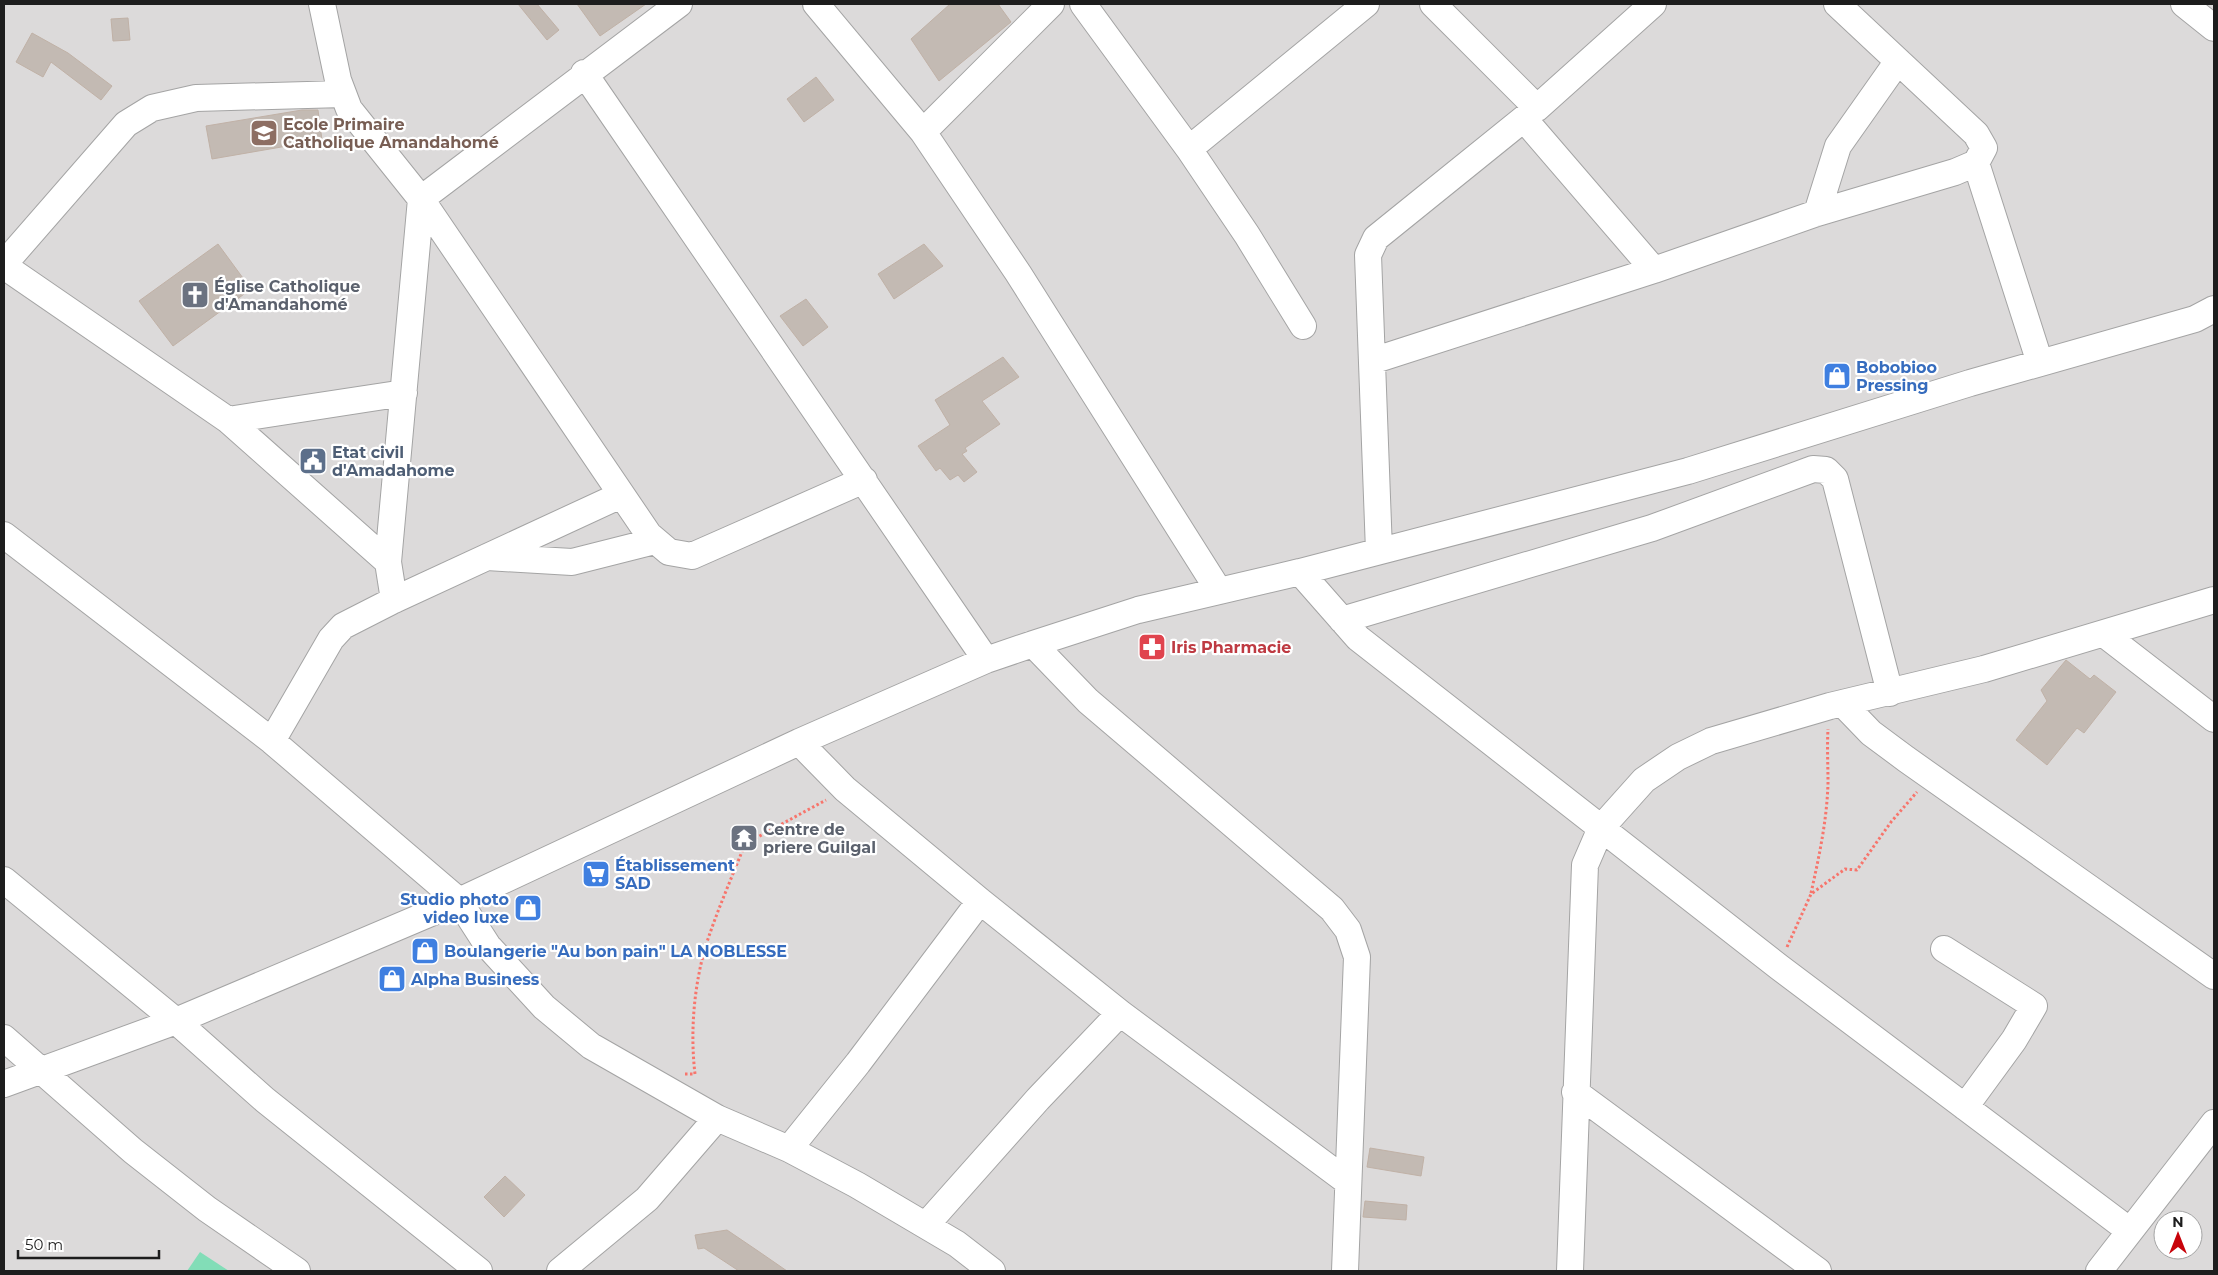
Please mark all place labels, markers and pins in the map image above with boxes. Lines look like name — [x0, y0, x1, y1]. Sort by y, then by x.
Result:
place label: Ecole Primaire Catholique Amandahomé — [283, 115, 499, 152]
school or university icon: Ecole Primaire Catholique Amandahomé — [249, 118, 279, 148]
place label: Église Catholique d'Amandahomé — [214, 277, 360, 314]
church icon: Église Catholique d'Amandahomé — [180, 280, 210, 310]
place label: Bobobioo Pressing — [1856, 358, 1937, 395]
shop icon: Bobobioo Pressing — [1822, 361, 1852, 391]
place label: Etat civil d'Amadahome — [332, 443, 455, 480]
public building icon: Etat civil d'Amadahome — [298, 446, 328, 476]
pharmacy icon: Iris Pharmacie — [1137, 632, 1167, 662]
place label: Iris Pharmacie — [1171, 638, 1291, 657]
place label: Centre de priere Guilgal — [763, 820, 876, 857]
temple icon: Centre de priere Guilgal — [729, 823, 759, 853]
place label: Établissement SAD — [615, 856, 735, 893]
supermarket icon: Établissement SAD — [581, 859, 611, 889]
place label: Studio photo video luxe — [400, 890, 509, 927]
shop icon: Studio photo video luxe — [513, 893, 543, 923]
shop icon: Boulangerie "Au bon pain" LA NOBLESSE — [410, 936, 440, 966]
place label: Boulangerie "Au bon pain" LA NOBLESSE — [444, 942, 787, 961]
shop icon: Alpha Business — [377, 964, 407, 994]
place label: Alpha Business — [410, 970, 540, 989]

